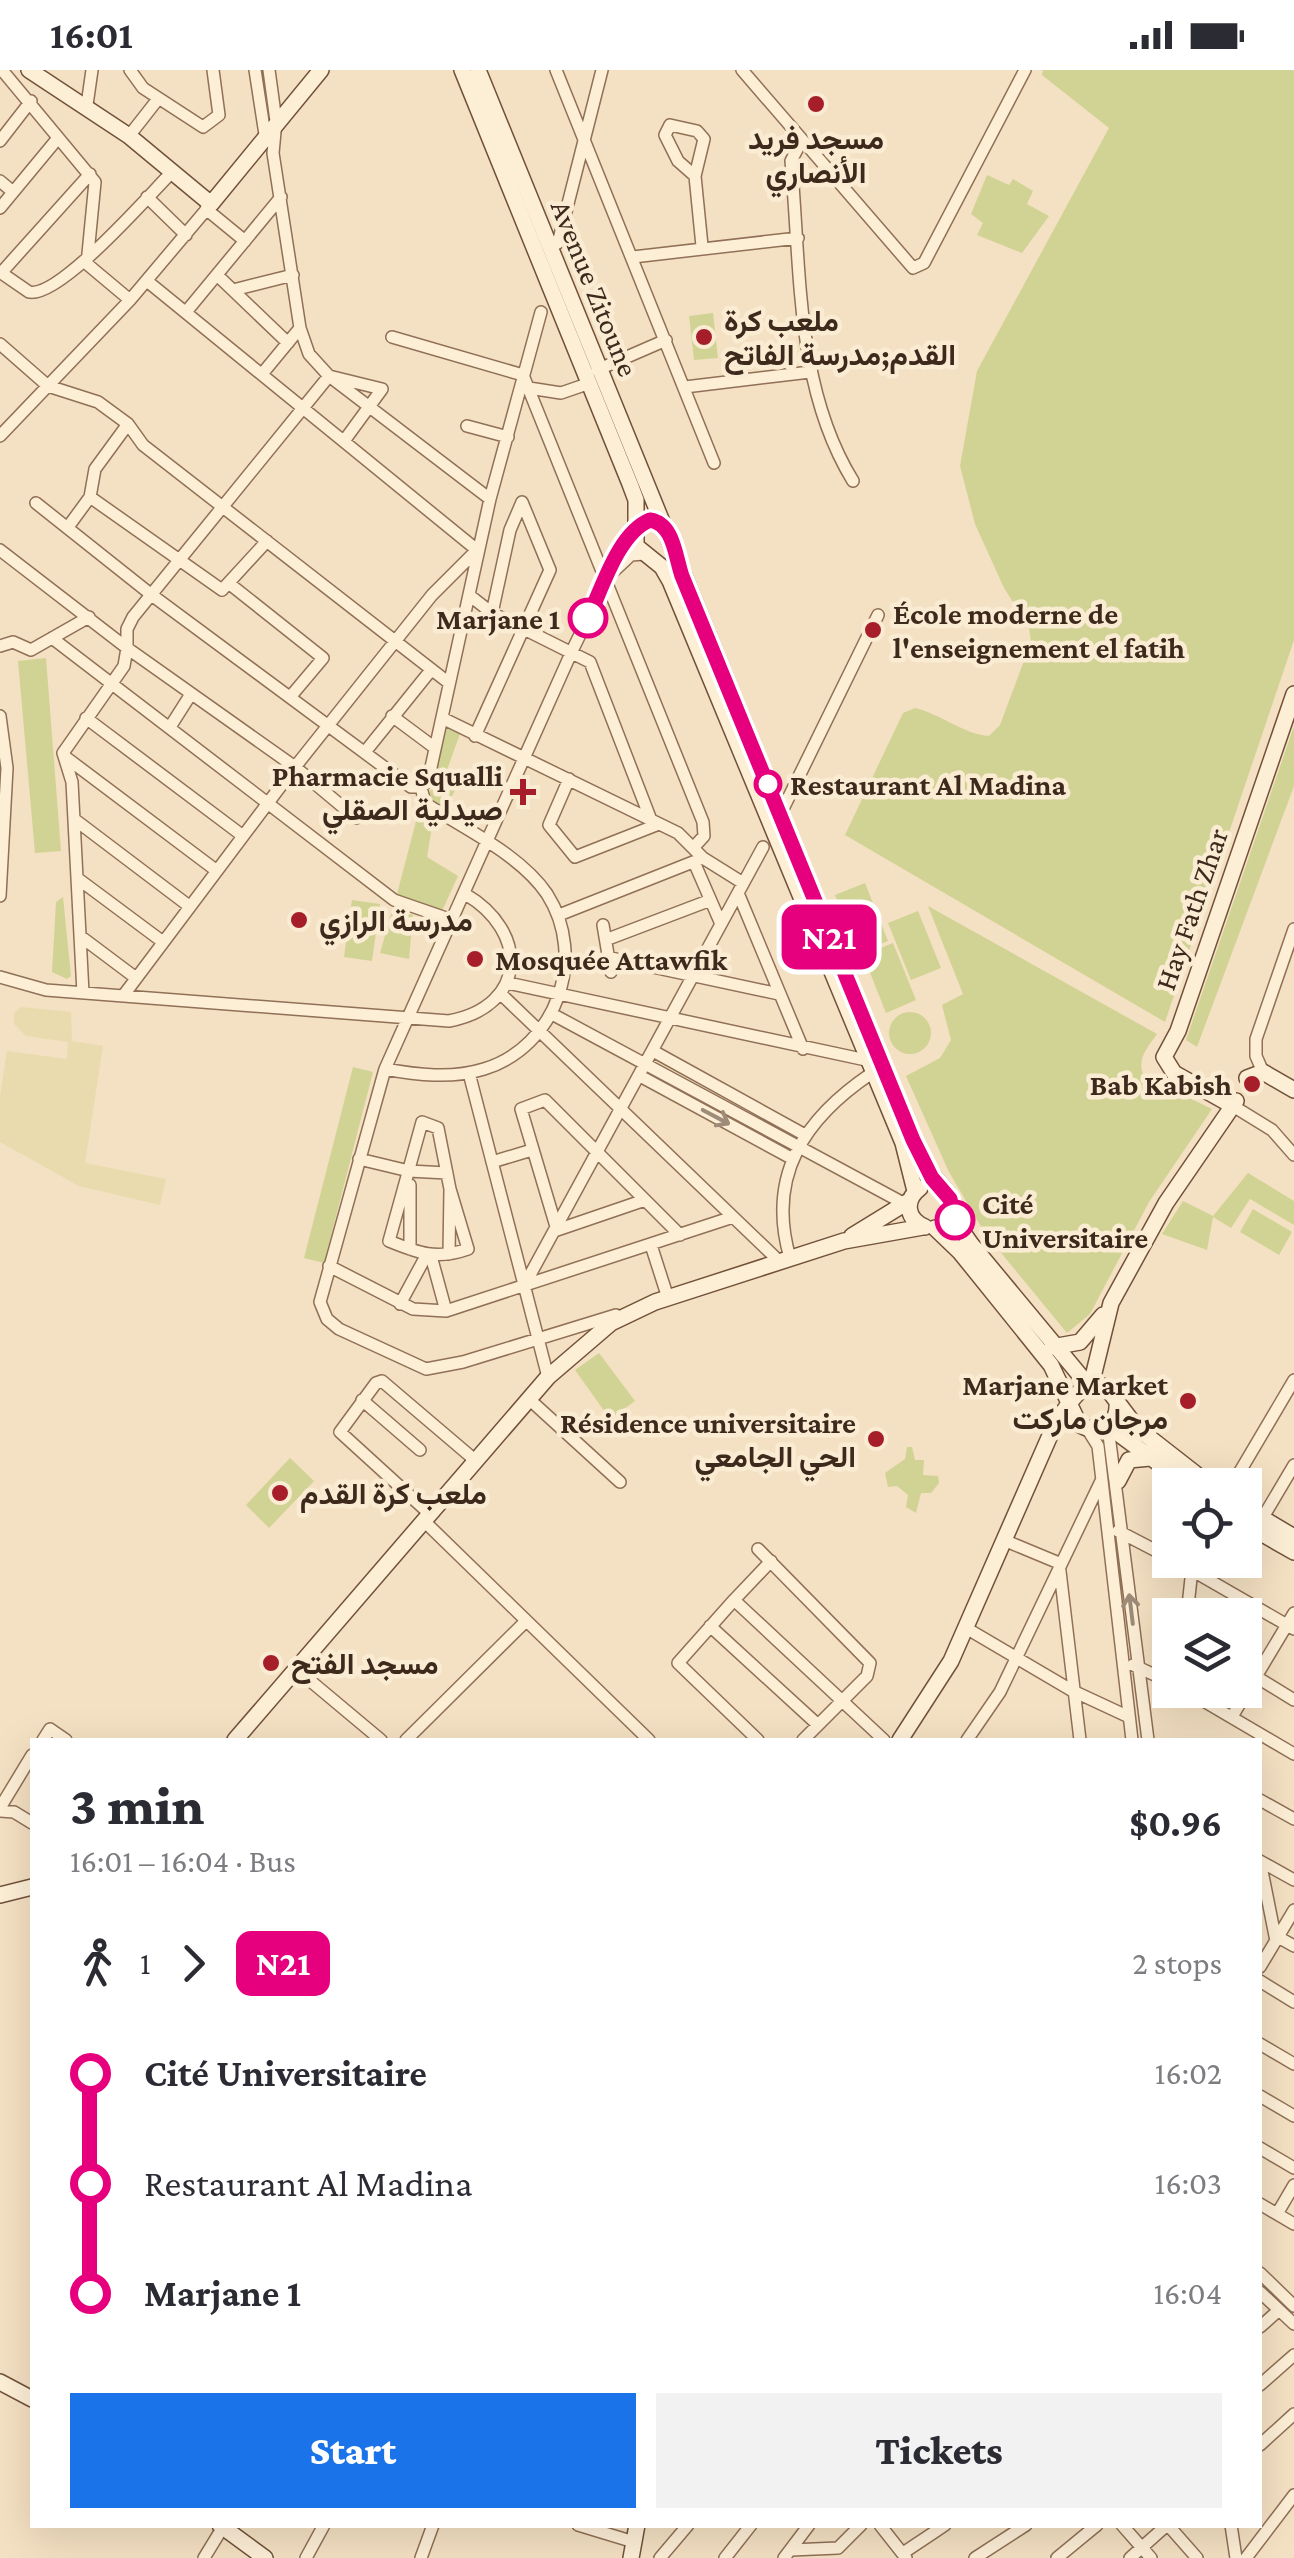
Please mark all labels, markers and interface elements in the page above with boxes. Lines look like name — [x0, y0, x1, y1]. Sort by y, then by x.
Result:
text: 16:01 — [50, 14, 133, 56]
marker: مسجد فريد الأنصاري — [805, 93, 827, 115]
place label: مسجد فريد الأنصاري — [748, 122, 884, 198]
street label: Avenue Zitoune — [545, 195, 645, 381]
place label: ملعب كرة القدم;مدرسة الفاتح — [724, 304, 956, 375]
marker: ملعب كرة القدم;مدرسة الفاتح — [693, 326, 715, 348]
place label: École moderne de l'enseignement el fatih — [893, 597, 1185, 664]
marker: Marjane 1 — [569, 599, 607, 637]
place label: Marjane 1 — [436, 602, 560, 636]
marker: École moderne de l'enseignement el fatih — [862, 619, 884, 641]
place label: Pharmacie Squalli صيدلية الصقلي — [272, 759, 503, 835]
place label: Restaurant Al Madina — [790, 768, 1067, 801]
marker: Restaurant Al Madina — [755, 771, 781, 797]
marker: Pharmacie Squalli صيدلية الصقلي — [512, 781, 534, 803]
street label: Hay Fath Zhar — [1148, 823, 1235, 995]
place label: مدرسة الرازي — [319, 904, 473, 946]
line badge: N21 — [772, 904, 886, 970]
marker: مدرسة الرازي — [288, 909, 310, 931]
text: N21 — [802, 918, 856, 957]
place label: Mosquée Attawfik — [495, 943, 728, 976]
marker: Mosquée Attawfik — [464, 948, 486, 970]
place label: Bab Kabish — [1090, 1068, 1232, 1101]
marker: Bab Kabish — [1241, 1073, 1263, 1095]
one-way arrow — [701, 1108, 731, 1127]
place label: Cité Universitaire — [982, 1187, 1148, 1254]
marker: Cité Universitaire — [936, 1201, 974, 1239]
place label: Marjane Market مرجان ماركت — [962, 1368, 1168, 1437]
marker: Marjane Market مرجان ماركت — [1177, 1390, 1199, 1412]
place label: Résidence universitaire الحي الجامعي — [560, 1406, 856, 1482]
marker: Résidence universitaire الحي الجامعي — [865, 1428, 887, 1450]
map controls — [1152, 1468, 1262, 1708]
button: locate — [1152, 1468, 1262, 1578]
place label: ملعب كرة القدم — [300, 1477, 487, 1513]
marker: ملعب كرة القدم — [269, 1482, 291, 1504]
one-way arrow — [1121, 1593, 1140, 1625]
button: layers — [1152, 1598, 1262, 1708]
place label: مسجد الفتح — [291, 1647, 439, 1684]
marker: مسجد الفتح — [260, 1652, 282, 1674]
text: 3 min — [70, 1775, 204, 1836]
text: $0.96 — [1129, 1802, 1222, 1844]
text: 16:01 – 16:04 · Bus — [70, 1843, 296, 1879]
icon: walk — [70, 1936, 125, 1991]
icon: forward — [166, 1936, 221, 1991]
text: N21 — [256, 1944, 310, 1983]
text: 1 — [140, 1945, 151, 1981]
text: 2 stops — [1133, 1945, 1222, 1981]
text: Cité Universitaire — [144, 2052, 427, 2094]
text: 16:02 — [1155, 2055, 1222, 2091]
text: Restaurant Al Madina — [144, 2162, 473, 2204]
text: 16:03 — [1155, 2165, 1222, 2201]
text: Marjane 1 — [144, 2272, 301, 2314]
text: 16:04 — [1153, 2275, 1222, 2311]
button: Start — [70, 2393, 636, 2508]
button: Tickets — [656, 2393, 1222, 2508]

